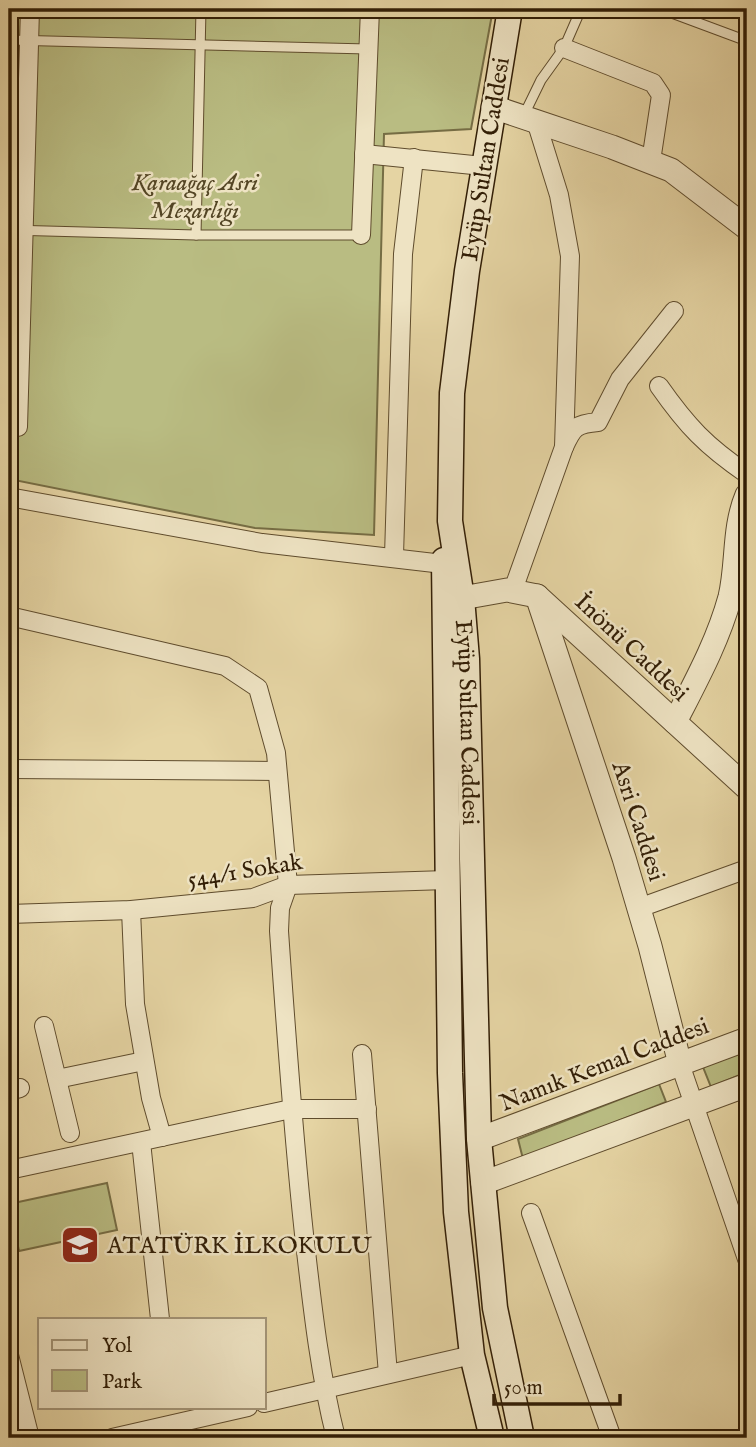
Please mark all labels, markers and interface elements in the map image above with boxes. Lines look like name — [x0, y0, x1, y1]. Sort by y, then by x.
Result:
street label: Eyüp Sultan Caddesi — [455, 55, 518, 263]
park label: Karaağaç Asri Mezarlığı — [131, 168, 260, 227]
street label: İnönü Caddesi — [567, 587, 695, 709]
street label: Eyüp Sultan Caddesi — [447, 618, 485, 826]
street label: Asri Caddesi — [603, 757, 671, 885]
street label: 544/1 Sokak — [186, 847, 305, 896]
street label: Namık Kemal Caddesi — [496, 1011, 714, 1120]
school or university icon: ATATÜRK İLKOKULU — [59, 1224, 101, 1266]
place label: ATATÜRK İLKOKULU — [106, 1231, 372, 1262]
legend — [38, 1318, 266, 1408]
text: Yol — [102, 1333, 132, 1360]
scale bar — [494, 1363, 620, 1407]
text: Park — [102, 1369, 143, 1396]
text: 50 m — [504, 1375, 543, 1402]

